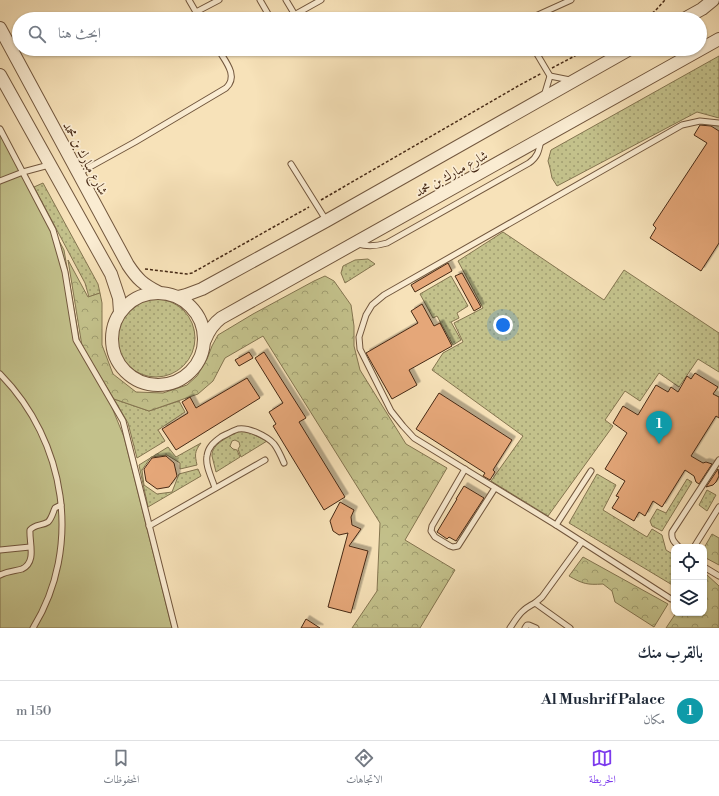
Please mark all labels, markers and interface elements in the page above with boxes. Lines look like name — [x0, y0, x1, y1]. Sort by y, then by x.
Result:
search box — [12, 12, 707, 56]
icon: search — [26, 23, 48, 45]
text: ابحث هنا — [58, 24, 101, 43]
street label: شارع مبارك بن محمد — [56, 119, 111, 199]
street label: شارع مبارك بن محمد — [412, 147, 492, 203]
your location — [493, 315, 513, 335]
pin: 1 — [646, 411, 672, 444]
map controls — [671, 544, 707, 616]
button: locate — [671, 544, 707, 580]
button: layers — [671, 580, 707, 616]
text: بالقرب منك — [637, 642, 703, 664]
text: Al Mushrif Palace — [541, 690, 665, 709]
text: 150 m — [16, 703, 51, 719]
text: 1 — [687, 703, 693, 719]
text: مكان — [643, 712, 665, 728]
tab: المحفوظات — [103, 747, 139, 790]
tab: الاتجاهات — [346, 747, 383, 790]
tab: الخريطة — [589, 747, 616, 790]

